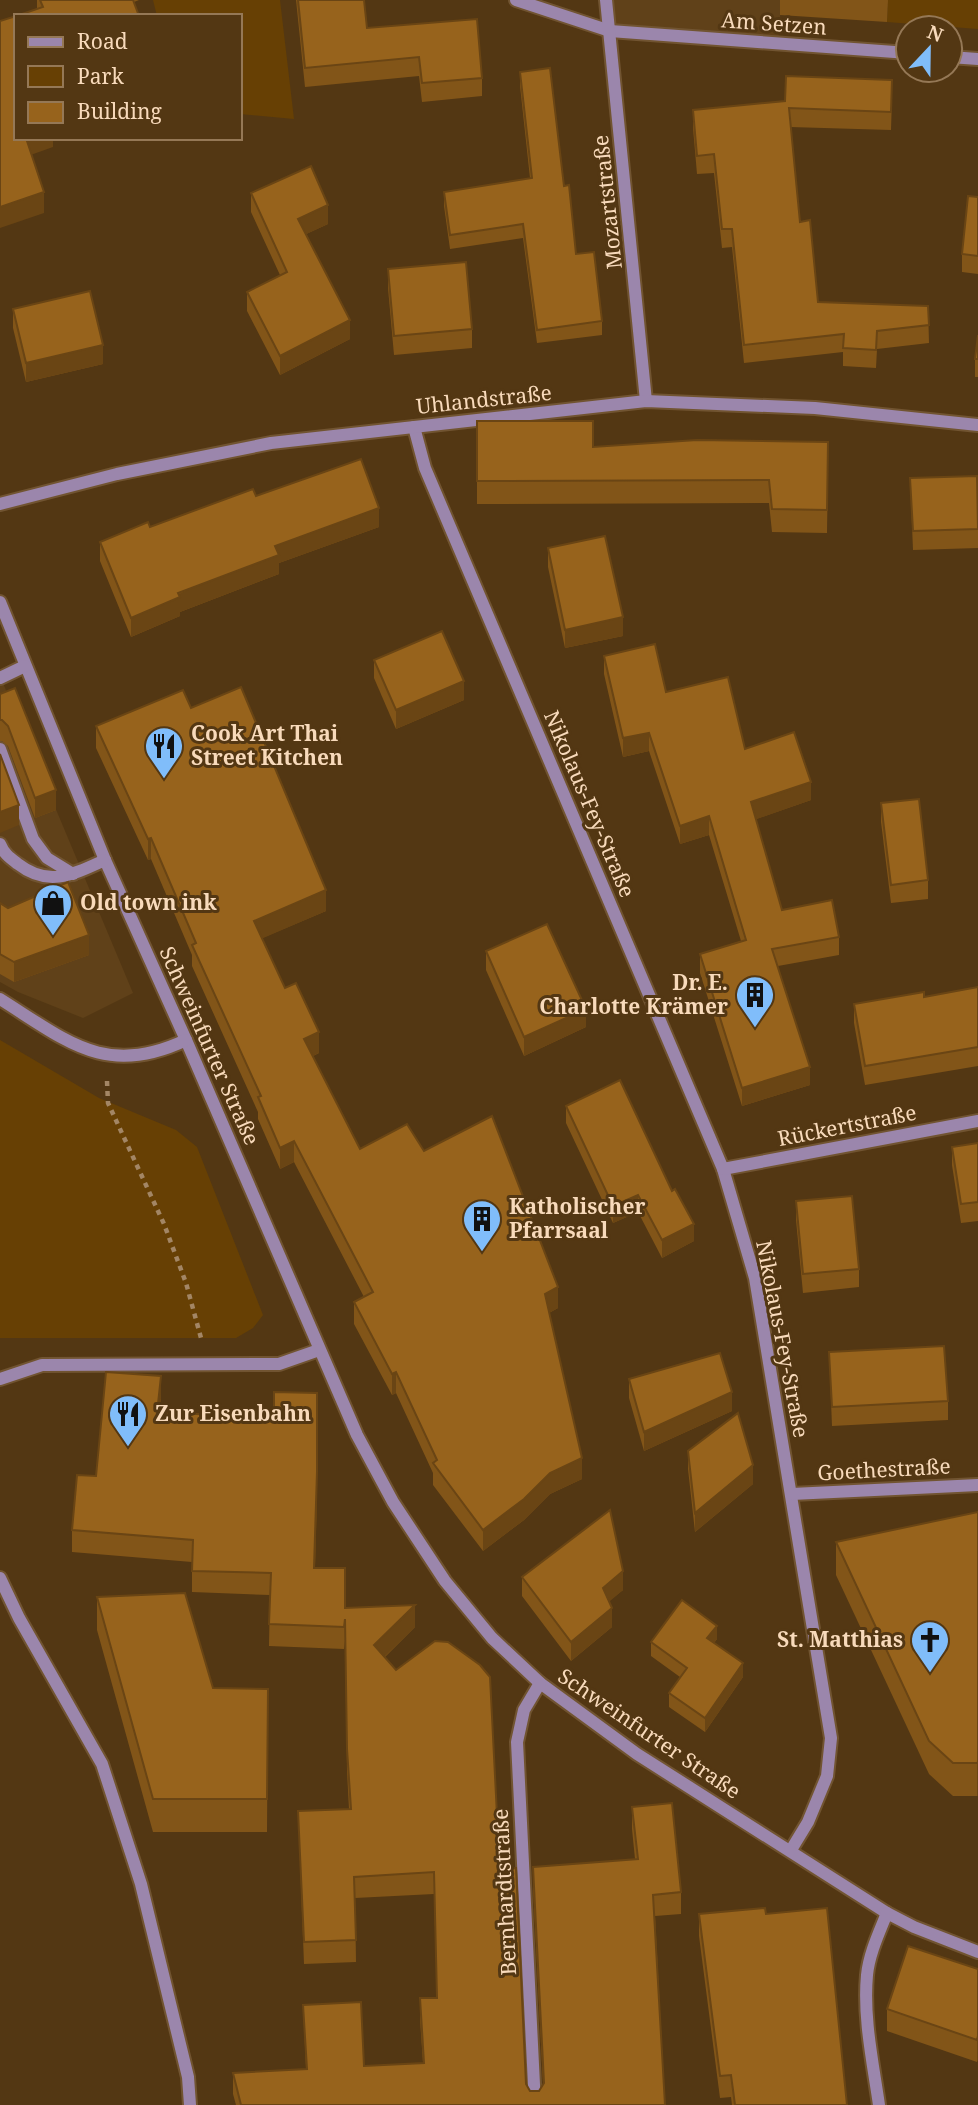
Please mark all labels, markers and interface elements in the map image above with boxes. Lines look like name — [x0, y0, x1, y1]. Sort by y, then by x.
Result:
street label: Am Setzen — [720, 5, 828, 41]
legend — [14, 14, 242, 140]
north arrow — [894, 14, 964, 84]
text: N — [924, 18, 947, 48]
text: Road — [77, 27, 128, 55]
text: Park — [77, 62, 124, 90]
text: Building — [77, 97, 162, 125]
street label: Mozartstraße — [586, 134, 628, 271]
street label: Uhlandstraße — [415, 378, 553, 420]
street label: Nikolaus-Fey-Straße — [538, 706, 642, 901]
place label: Cook Art Thai Street Kitchen — [191, 719, 343, 771]
restaurant icon: Cook Art Thai Street Kitchen — [143, 725, 185, 780]
shop icon: Old town ink — [32, 882, 74, 937]
place label: Old town ink — [80, 888, 217, 916]
street label: Schweinfurter Straße — [153, 942, 266, 1149]
place label: Dr. E. Charlotte Krämer — [539, 968, 728, 1020]
building icon: Dr. E. Charlotte Krämer — [734, 974, 776, 1029]
street label: Rückertstraße — [775, 1098, 919, 1152]
place label: Katholischer Pfarrsaal — [509, 1192, 645, 1244]
building icon: Katholischer Pfarrsaal — [461, 1198, 503, 1253]
street label: Nikolaus-Fey-Straße — [750, 1238, 816, 1440]
restaurant icon: Zur Eisenbahn — [107, 1393, 149, 1448]
place label: Zur Eisenbahn — [155, 1399, 311, 1427]
street label: Goethestraße — [817, 1452, 951, 1486]
church icon: St. Matthias — [909, 1619, 951, 1674]
place label: St. Matthias — [777, 1625, 903, 1653]
street label: Schweinfurter Straße — [553, 1662, 746, 1805]
street label: Bernhardtstraße — [486, 1808, 522, 1976]

